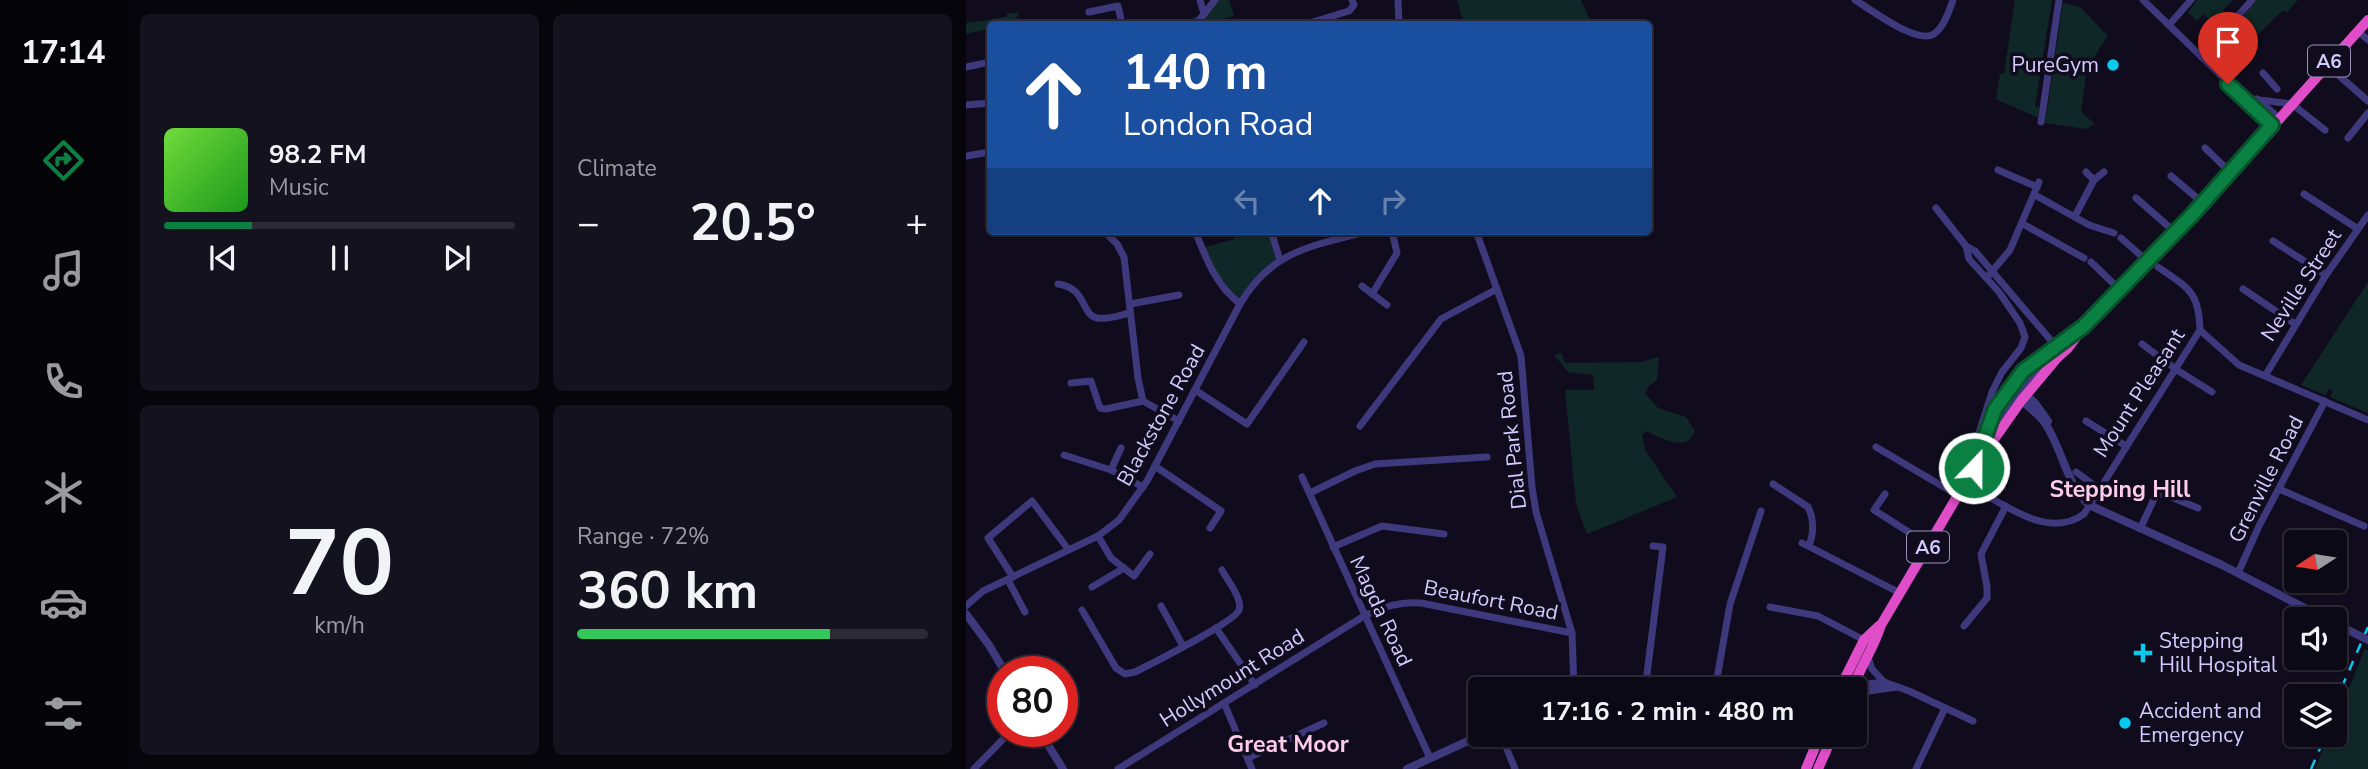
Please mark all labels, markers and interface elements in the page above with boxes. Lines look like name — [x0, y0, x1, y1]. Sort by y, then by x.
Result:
pin — [2198, 12.0, 2258, 84]
icon: arrive — [2209, 23, 2247, 61]
text: 17:14 — [21, 31, 105, 74]
text: 140 m — [1123, 39, 1267, 106]
road number: A6 — [2308, 45, 2350, 76]
icon: ahead — [1008, 49, 1099, 140]
place label: PureGym — [2011, 51, 2099, 79]
marker: PureGym — [2105, 57, 2121, 73]
text: London Road — [1123, 103, 1313, 146]
icon: directions — [39, 136, 88, 185]
text: 98.2 FM — [269, 137, 366, 172]
text: Climate — [577, 153, 657, 184]
text: Music — [269, 172, 329, 203]
icon: left — [1228, 182, 1266, 220]
icon: ahead — [1301, 182, 1339, 220]
icon: right — [1374, 182, 1412, 220]
text: 20.5° — [689, 187, 816, 258]
text: − — [577, 198, 600, 249]
text: + — [905, 198, 928, 249]
street label: Neville Street — [2254, 223, 2348, 346]
icon: previous — [204, 239, 242, 277]
icon: pause — [321, 239, 359, 277]
icon: next — [438, 239, 476, 277]
icon: music — [39, 246, 88, 295]
street label: Mount Pleasant — [2087, 323, 2191, 463]
street label: Blackstone Road — [1110, 339, 1212, 491]
icon: phone — [39, 357, 88, 406]
street label: Dial Park Road — [1491, 369, 1533, 511]
street label: Grenville Road — [2222, 411, 2310, 547]
position arrow — [1937, 431, 2011, 505]
icon: climate — [39, 468, 88, 517]
district label: Stepping Hill — [2050, 474, 2191, 505]
text: 70 — [285, 502, 394, 626]
text: Range · 72% — [577, 521, 709, 552]
north arrow — [2284, 530, 2347, 593]
map controls — [2284, 530, 2347, 747]
road number: A6 — [1907, 532, 1949, 562]
street label: Magda Road — [1343, 551, 1419, 671]
text: 360 km — [577, 555, 758, 626]
street label: Beaufort Road — [1421, 573, 1561, 627]
icon: car — [39, 578, 88, 627]
button: sound — [2284, 607, 2347, 670]
text: km/h — [314, 610, 365, 641]
street label: Hollymount Road — [1154, 622, 1310, 734]
place label: Stepping Hill Hospital — [2159, 627, 2278, 679]
marker: Stepping Hill Hospital — [2133, 643, 2153, 663]
speed limit sign: 80 — [987, 656, 1078, 747]
button: layers — [2284, 684, 2347, 747]
icon: filters — [39, 689, 88, 738]
text: 17:16 · 2 min · 480 m — [1541, 694, 1794, 729]
place label: Accident and Emergency — [2139, 697, 2262, 749]
marker: Accident and Emergency — [2117, 715, 2133, 731]
district label: Great Moor — [1227, 729, 1349, 760]

